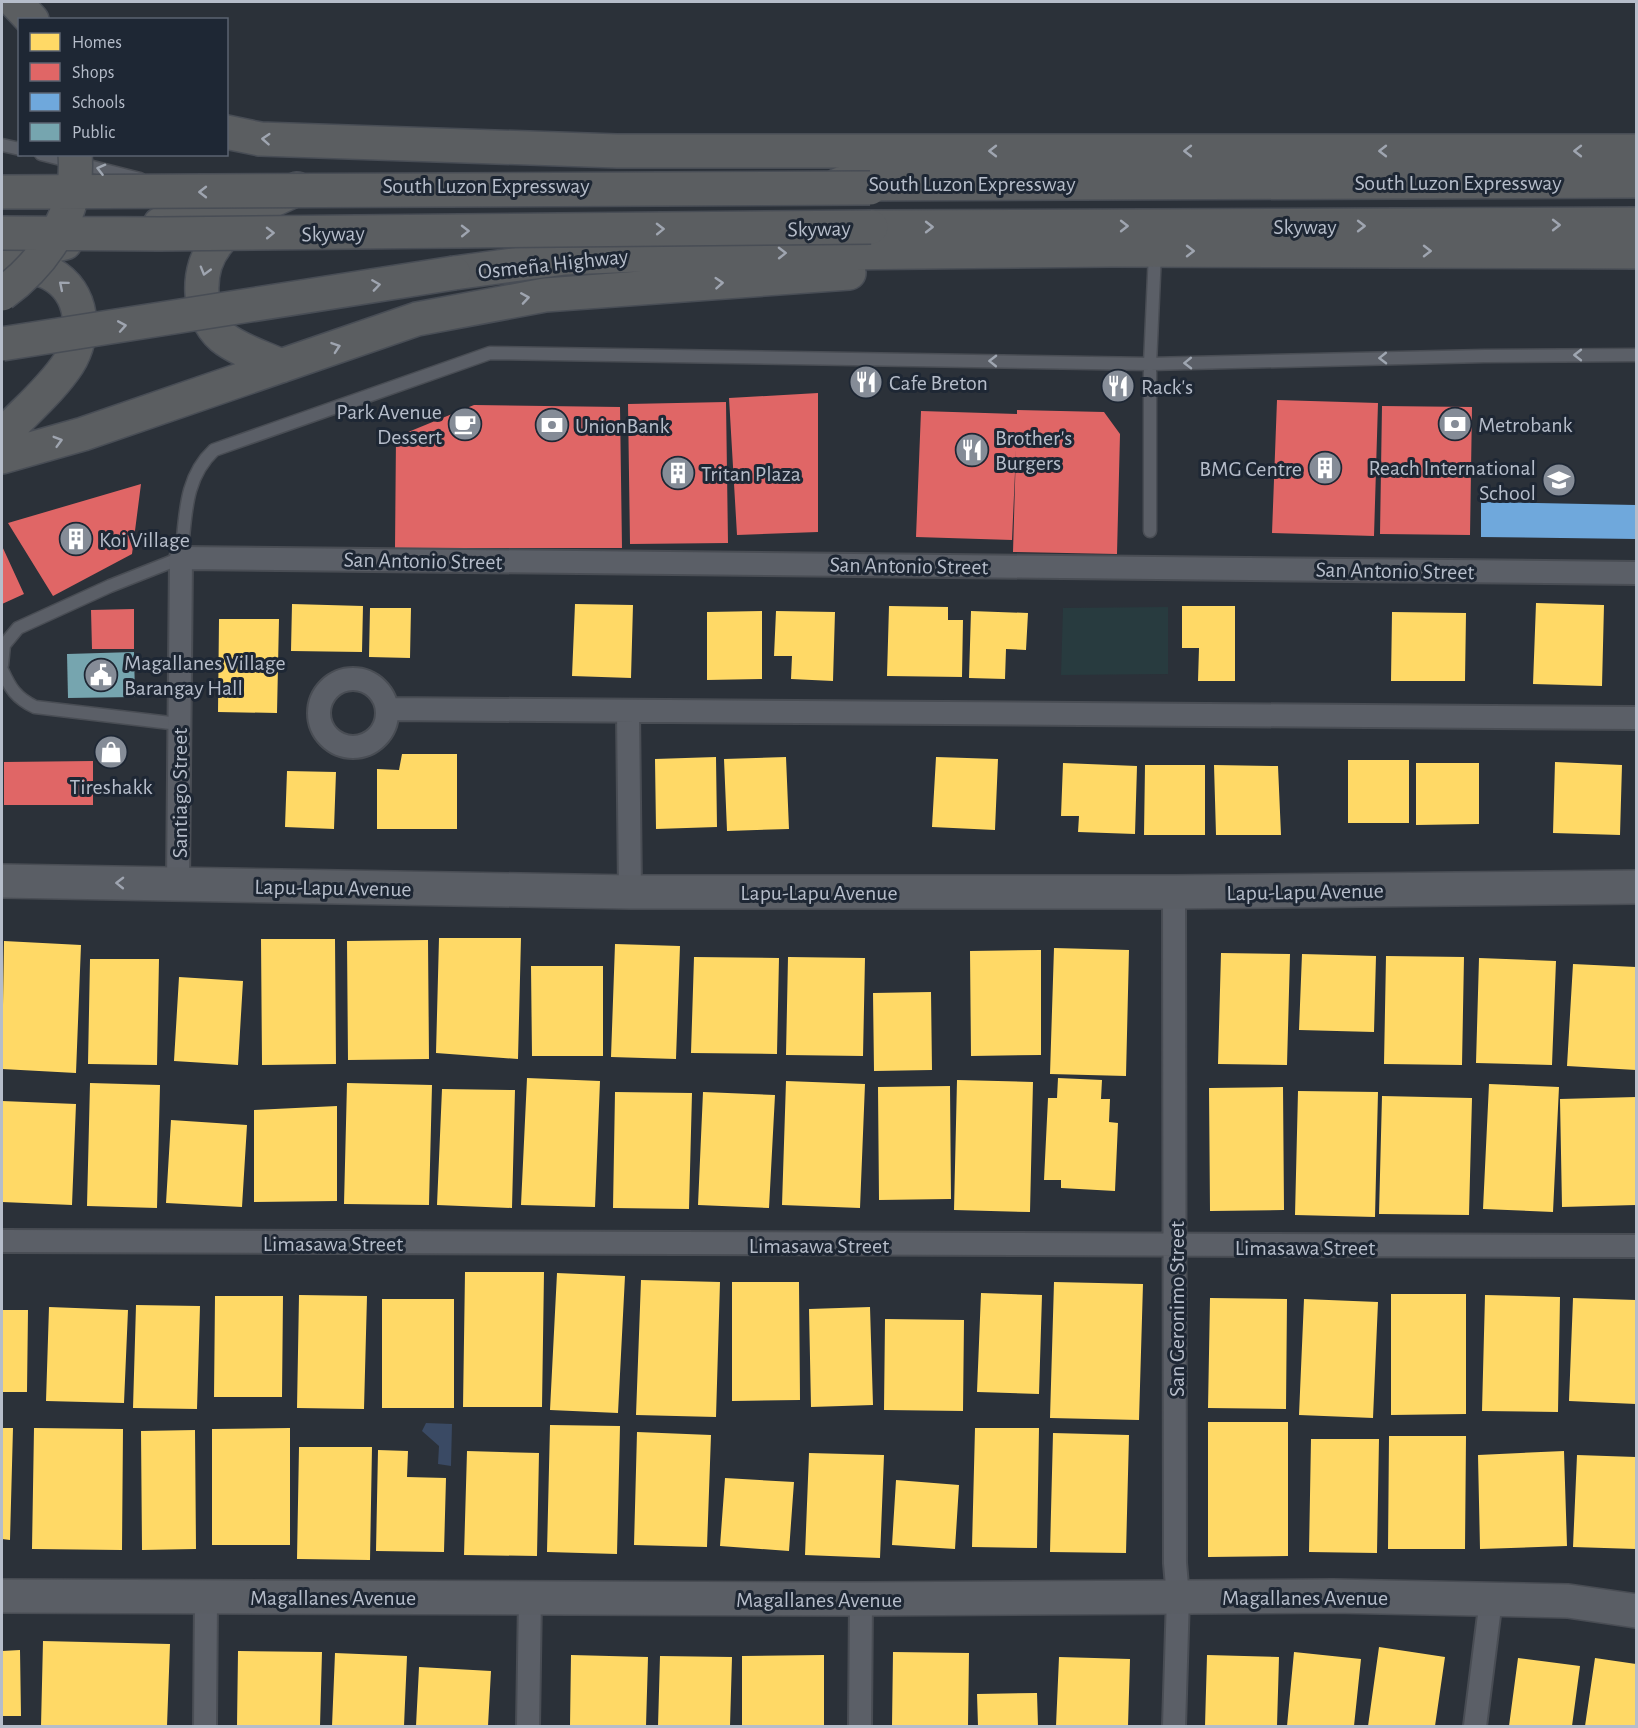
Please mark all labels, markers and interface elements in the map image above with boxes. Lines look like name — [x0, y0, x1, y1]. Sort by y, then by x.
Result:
legend — [18, 18, 228, 156]
text: Homes — [72, 34, 122, 52]
text: Shops — [72, 64, 114, 82]
text: Schools — [72, 94, 125, 112]
text: Public — [72, 124, 115, 142]
one-way arrow — [262, 133, 271, 146]
one-way arrow — [989, 145, 998, 157]
one-way arrow — [1184, 145, 1193, 157]
one-way arrow — [1379, 145, 1388, 157]
one-way arrow — [1574, 145, 1583, 157]
one-way arrow — [97, 164, 107, 177]
street label: South Luzon Expressway — [1354, 172, 1562, 194]
street label: South Luzon Expressway — [868, 173, 1076, 195]
street label: South Luzon Expressway — [382, 175, 590, 197]
one-way arrow — [198, 186, 207, 198]
street label: Skyway — [1273, 216, 1337, 238]
street label: Skyway — [787, 217, 851, 241]
one-way arrow — [1552, 219, 1561, 231]
one-way arrow — [1120, 220, 1129, 233]
one-way arrow — [1357, 220, 1366, 232]
one-way arrow — [925, 221, 934, 233]
street label: Skyway — [301, 222, 365, 246]
one-way arrow — [655, 223, 664, 236]
one-way arrow — [460, 225, 469, 237]
one-way arrow — [265, 227, 274, 239]
street label: Osmeña Highway — [477, 245, 630, 283]
one-way arrow — [1186, 245, 1195, 257]
one-way arrow — [1423, 245, 1432, 257]
one-way arrow — [777, 247, 786, 260]
one-way arrow — [200, 265, 212, 276]
one-way arrow — [715, 277, 724, 290]
one-way arrow — [372, 279, 381, 291]
one-way arrow — [59, 281, 70, 292]
one-way arrow — [520, 293, 529, 305]
one-way arrow — [117, 320, 126, 332]
one-way arrow — [330, 342, 341, 354]
one-way arrow — [1574, 349, 1583, 361]
one-way arrow — [1379, 352, 1388, 364]
one-way arrow — [989, 355, 998, 367]
one-way arrow — [1184, 357, 1193, 369]
restaurant icon: Cafe Breton — [848, 364, 884, 400]
restaurant icon: Rack's — [1100, 368, 1136, 404]
place label: Cafe Breton — [889, 372, 988, 394]
place label: Rack's — [1141, 376, 1193, 398]
place label: Park Avenue Dessert — [336, 401, 442, 448]
cafe icon: Park Avenue Dessert — [447, 406, 483, 442]
bank icon: Metrobank — [1437, 406, 1473, 442]
bank icon: UnionBank — [534, 407, 570, 443]
place label: Metrobank — [1478, 414, 1573, 436]
place label: UnionBank — [575, 415, 670, 437]
place label: Brother's Burgers — [995, 427, 1072, 474]
restaurant icon: Brother's Burgers — [954, 432, 990, 468]
one-way arrow — [52, 436, 63, 448]
building icon: BMG Centre — [1307, 450, 1343, 486]
building icon: Tritan Plaza — [660, 455, 696, 491]
place label: Reach International School — [1368, 457, 1536, 504]
place label: BMG Centre — [1199, 458, 1302, 480]
school or university icon: Reach International School — [1541, 462, 1577, 498]
place label: Tritan Plaza — [701, 463, 801, 485]
building icon: Koi Village — [58, 521, 94, 557]
place label: Koi Village — [99, 529, 190, 551]
street label: San Antonio Street — [343, 549, 503, 573]
street label: San Antonio Street — [829, 554, 989, 578]
street label: San Antonio Street — [1315, 559, 1475, 583]
place label: Magallanes Village Barangay Hall — [124, 652, 286, 699]
public building icon: Magallanes Village Barangay Hall — [83, 657, 119, 693]
street label: Santiago Street — [169, 728, 191, 858]
shop icon: Tireshakk — [93, 734, 129, 770]
place label: Tireshakk — [69, 776, 153, 798]
street label: Lapu-Lapu Avenue — [254, 876, 412, 900]
one-way arrow — [115, 877, 124, 889]
street label: Lapu-Lapu Avenue — [1226, 880, 1384, 904]
street label: Lapu-Lapu Avenue — [740, 882, 898, 904]
street label: San Geronimo Street — [1166, 1221, 1188, 1397]
street label: Limasawa Street — [263, 1233, 403, 1255]
street label: Limasawa Street — [749, 1235, 889, 1257]
street label: Limasawa Street — [1235, 1237, 1375, 1259]
street label: Magallanes Avenue — [250, 1587, 416, 1609]
street label: Magallanes Avenue — [1222, 1587, 1388, 1609]
street label: Magallanes Avenue — [736, 1589, 902, 1611]

